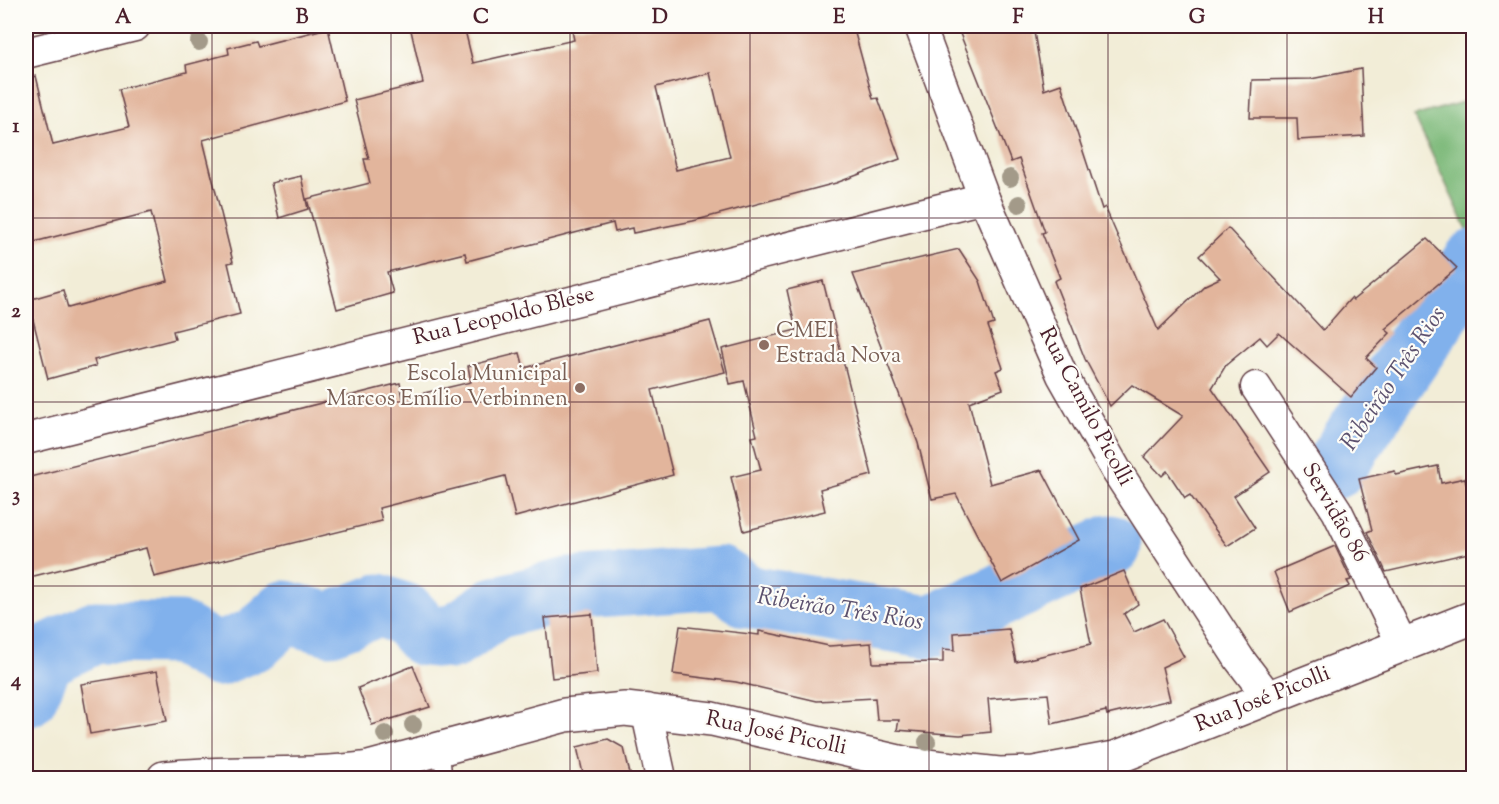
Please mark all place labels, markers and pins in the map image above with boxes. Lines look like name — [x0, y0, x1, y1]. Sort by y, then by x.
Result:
place label: CMEI Estrada Nova — [776, 316, 901, 373]
marker: CMEI Estrada Nova — [757, 338, 771, 352]
place label: Escola Municipal Marcos Emílio Verbinnen — [326, 359, 568, 416]
marker: Escola Municipal Marcos Emílio Verbinnen — [573, 381, 587, 395]

